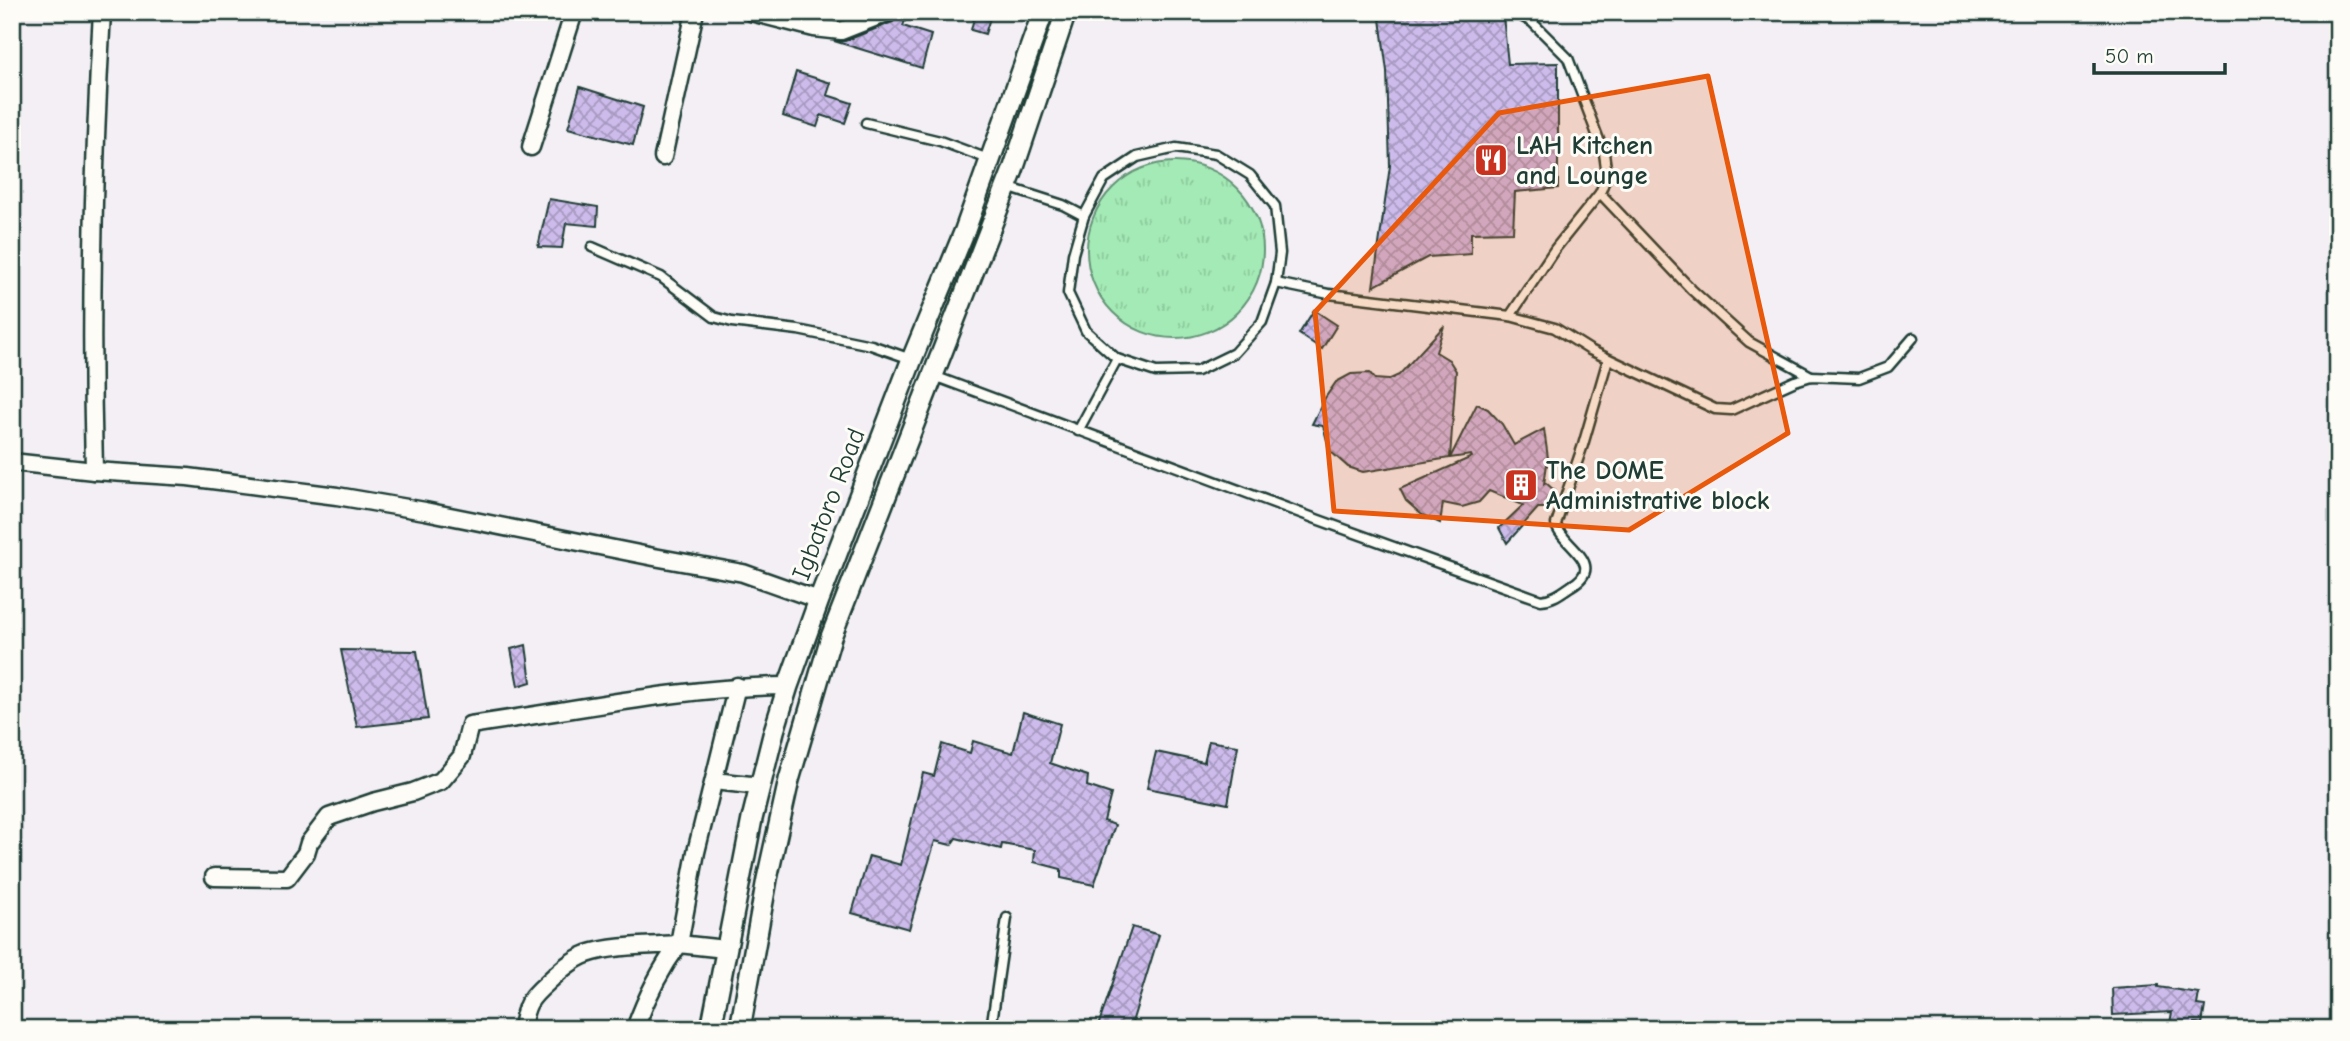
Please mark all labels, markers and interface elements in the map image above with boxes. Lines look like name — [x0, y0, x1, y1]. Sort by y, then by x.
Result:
scale bar — [2094, 32, 2226, 76]
text: 50 m — [2105, 44, 2154, 68]
place label: LAH Kitchen and Lounge — [1516, 131, 1653, 191]
restaurant icon: LAH Kitchen and Lounge — [1472, 141, 1510, 179]
street label: Igbatoro Road — [786, 424, 872, 585]
place label: The DOME Administrative block — [1546, 456, 1770, 516]
building icon: The DOME Administrative block — [1502, 466, 1540, 504]

